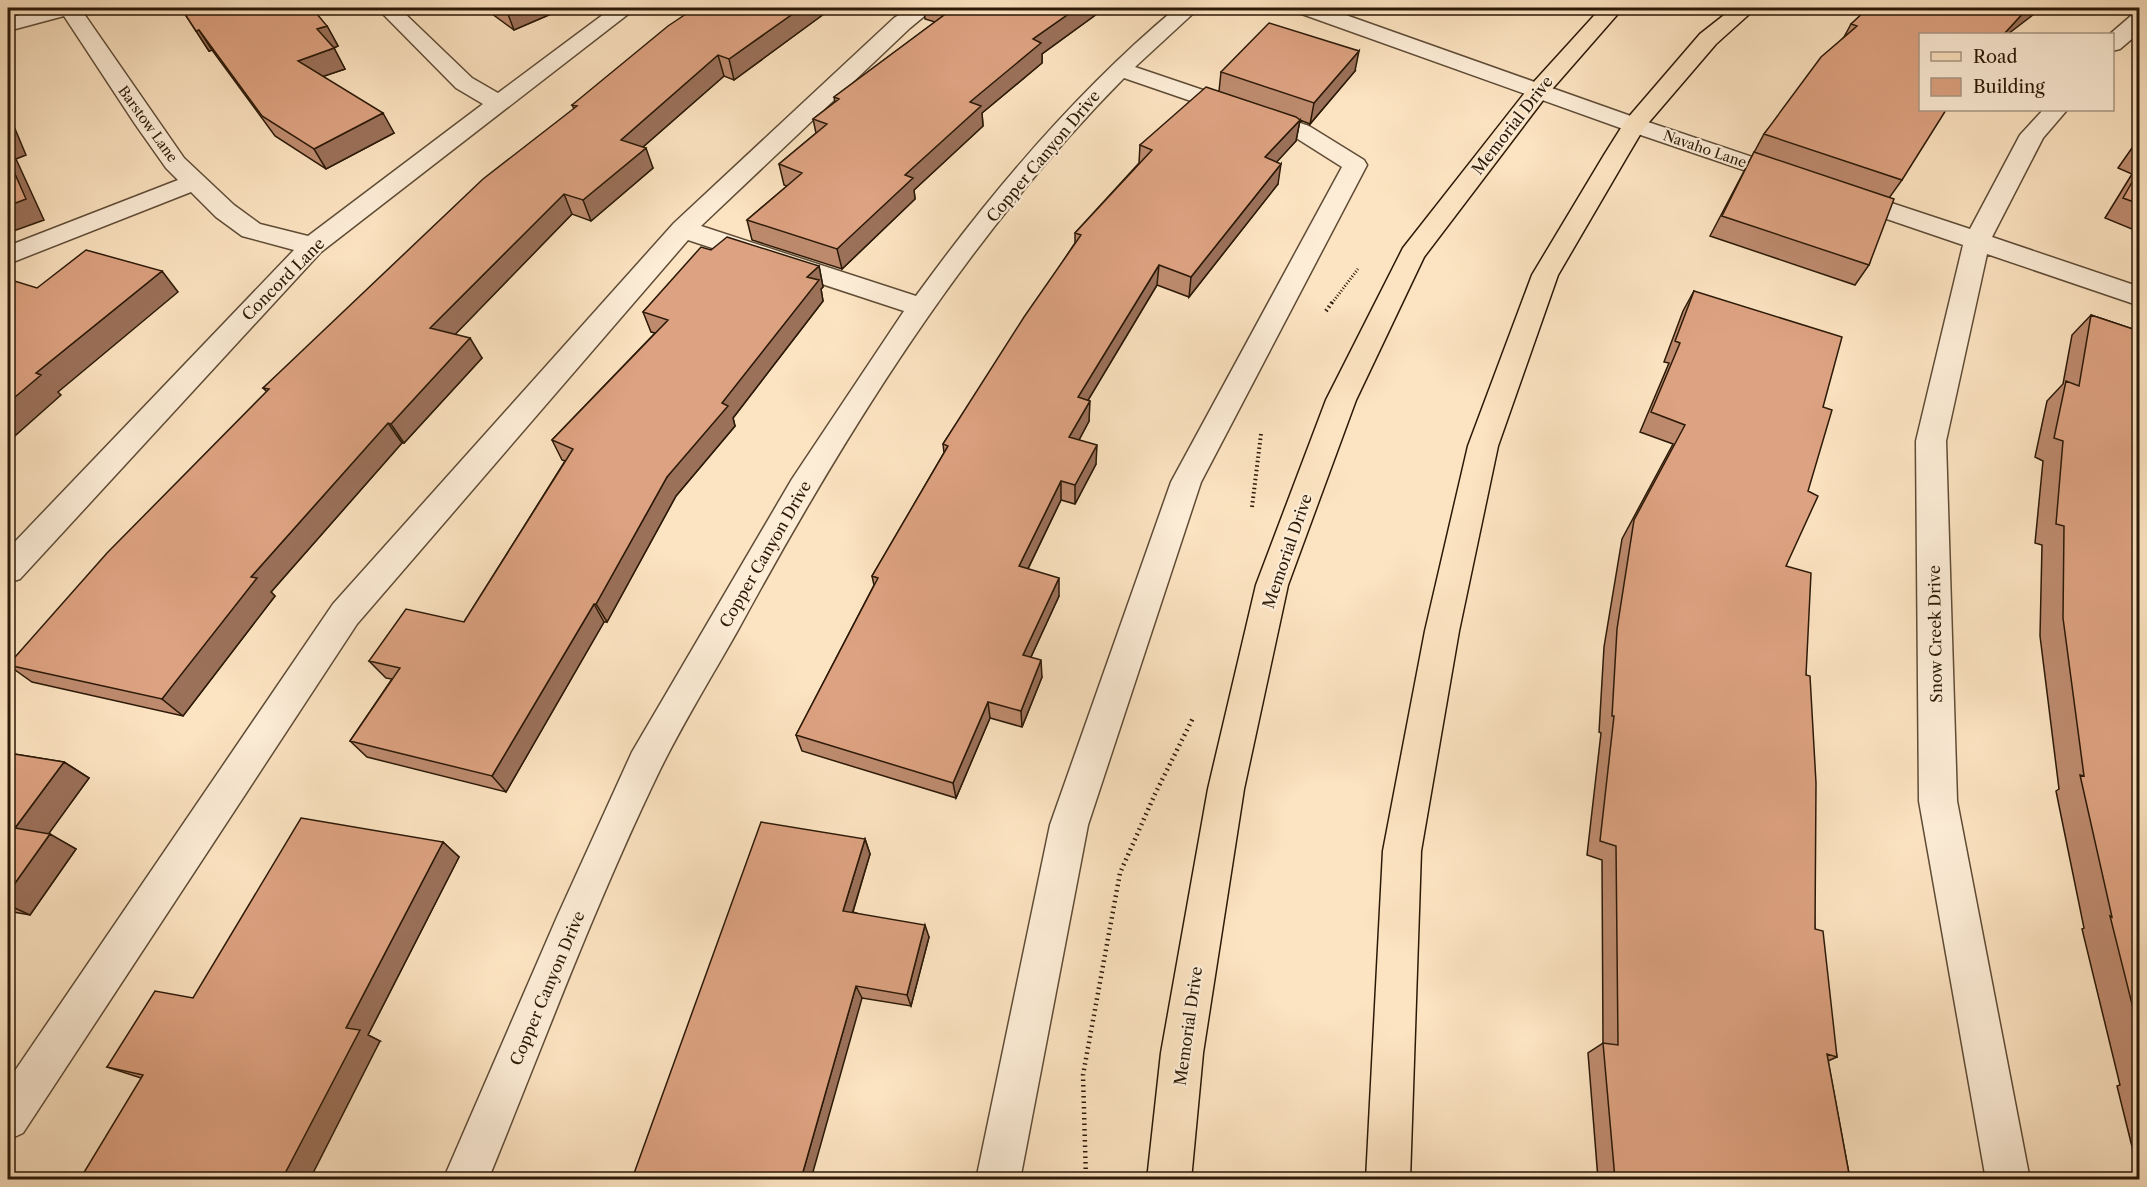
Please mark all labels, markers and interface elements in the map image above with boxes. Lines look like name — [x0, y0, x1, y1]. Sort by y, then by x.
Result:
legend — [1919, 33, 2114, 111]
text: Road — [1973, 46, 2018, 68]
street label: Memorial Drive — [1467, 71, 1557, 178]
text: Building — [1973, 76, 2045, 98]
street label: Barstow Lane — [114, 82, 182, 166]
street label: Copper Canyon Drive — [982, 86, 1104, 226]
street label: Navaho Lane — [1661, 126, 1749, 172]
street label: Concord Lane — [237, 233, 329, 325]
street label: Copper Canyon Drive — [715, 477, 815, 631]
street label: Memorial Drive — [1258, 491, 1316, 611]
street label: Snow Creek Drive — [1924, 565, 1946, 703]
street label: Copper Canyon Drive — [505, 908, 589, 1068]
street label: Memorial Drive — [1170, 965, 1206, 1087]

